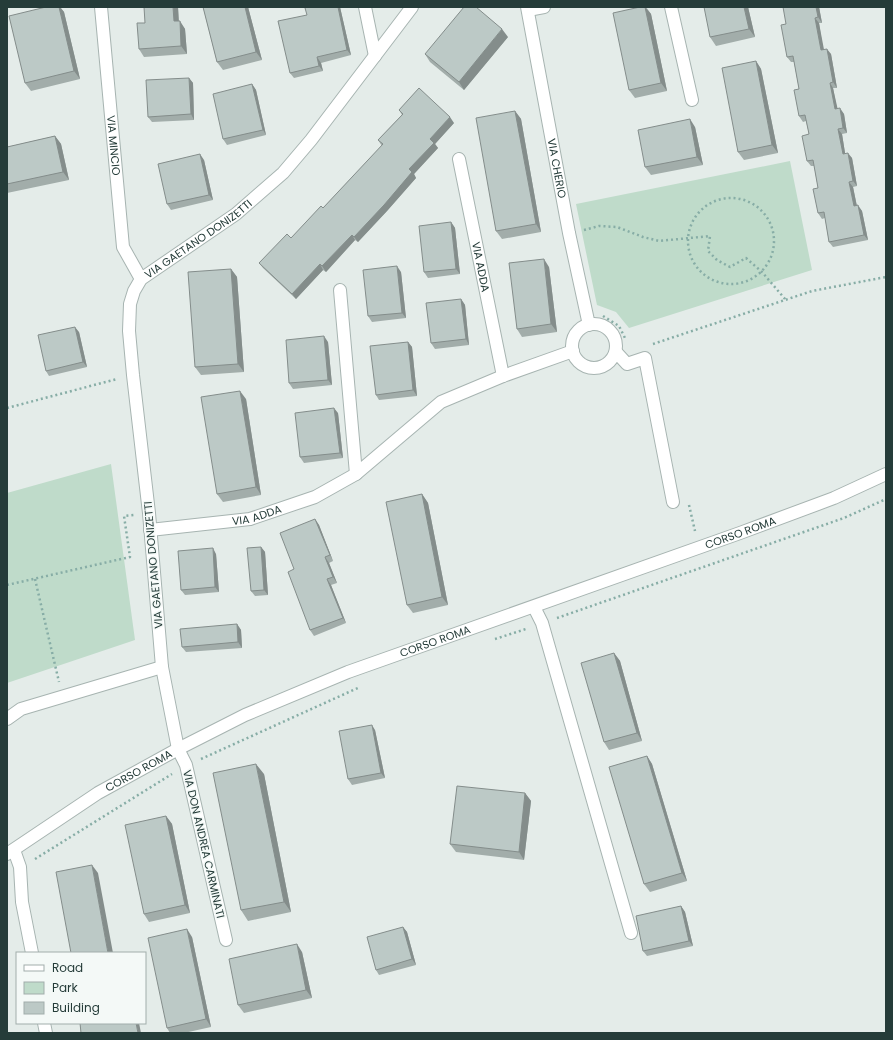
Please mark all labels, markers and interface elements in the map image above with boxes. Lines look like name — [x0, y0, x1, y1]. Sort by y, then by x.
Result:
street label: VIA MINCIO — [103, 115, 124, 177]
street label: VIA CHERIO — [544, 137, 570, 200]
street label: VIA GAETANO DONIZETTI — [141, 196, 255, 282]
street label: VIA ADDA — [468, 240, 494, 294]
street label: VIA GAETANO DONIZETTI — [139, 501, 167, 629]
street label: VIA ADDA — [231, 501, 284, 529]
street label: CORSO ROMA — [703, 512, 779, 553]
street label: CORSO ROMA — [397, 621, 473, 661]
street label: CORSO ROMA — [102, 745, 176, 796]
street label: VIA DON ANDREA CARMINATI — [179, 768, 229, 920]
legend — [16, 952, 146, 1024]
text: Road — [52, 959, 83, 976]
text: Park — [52, 979, 79, 996]
text: Building — [52, 999, 100, 1016]

